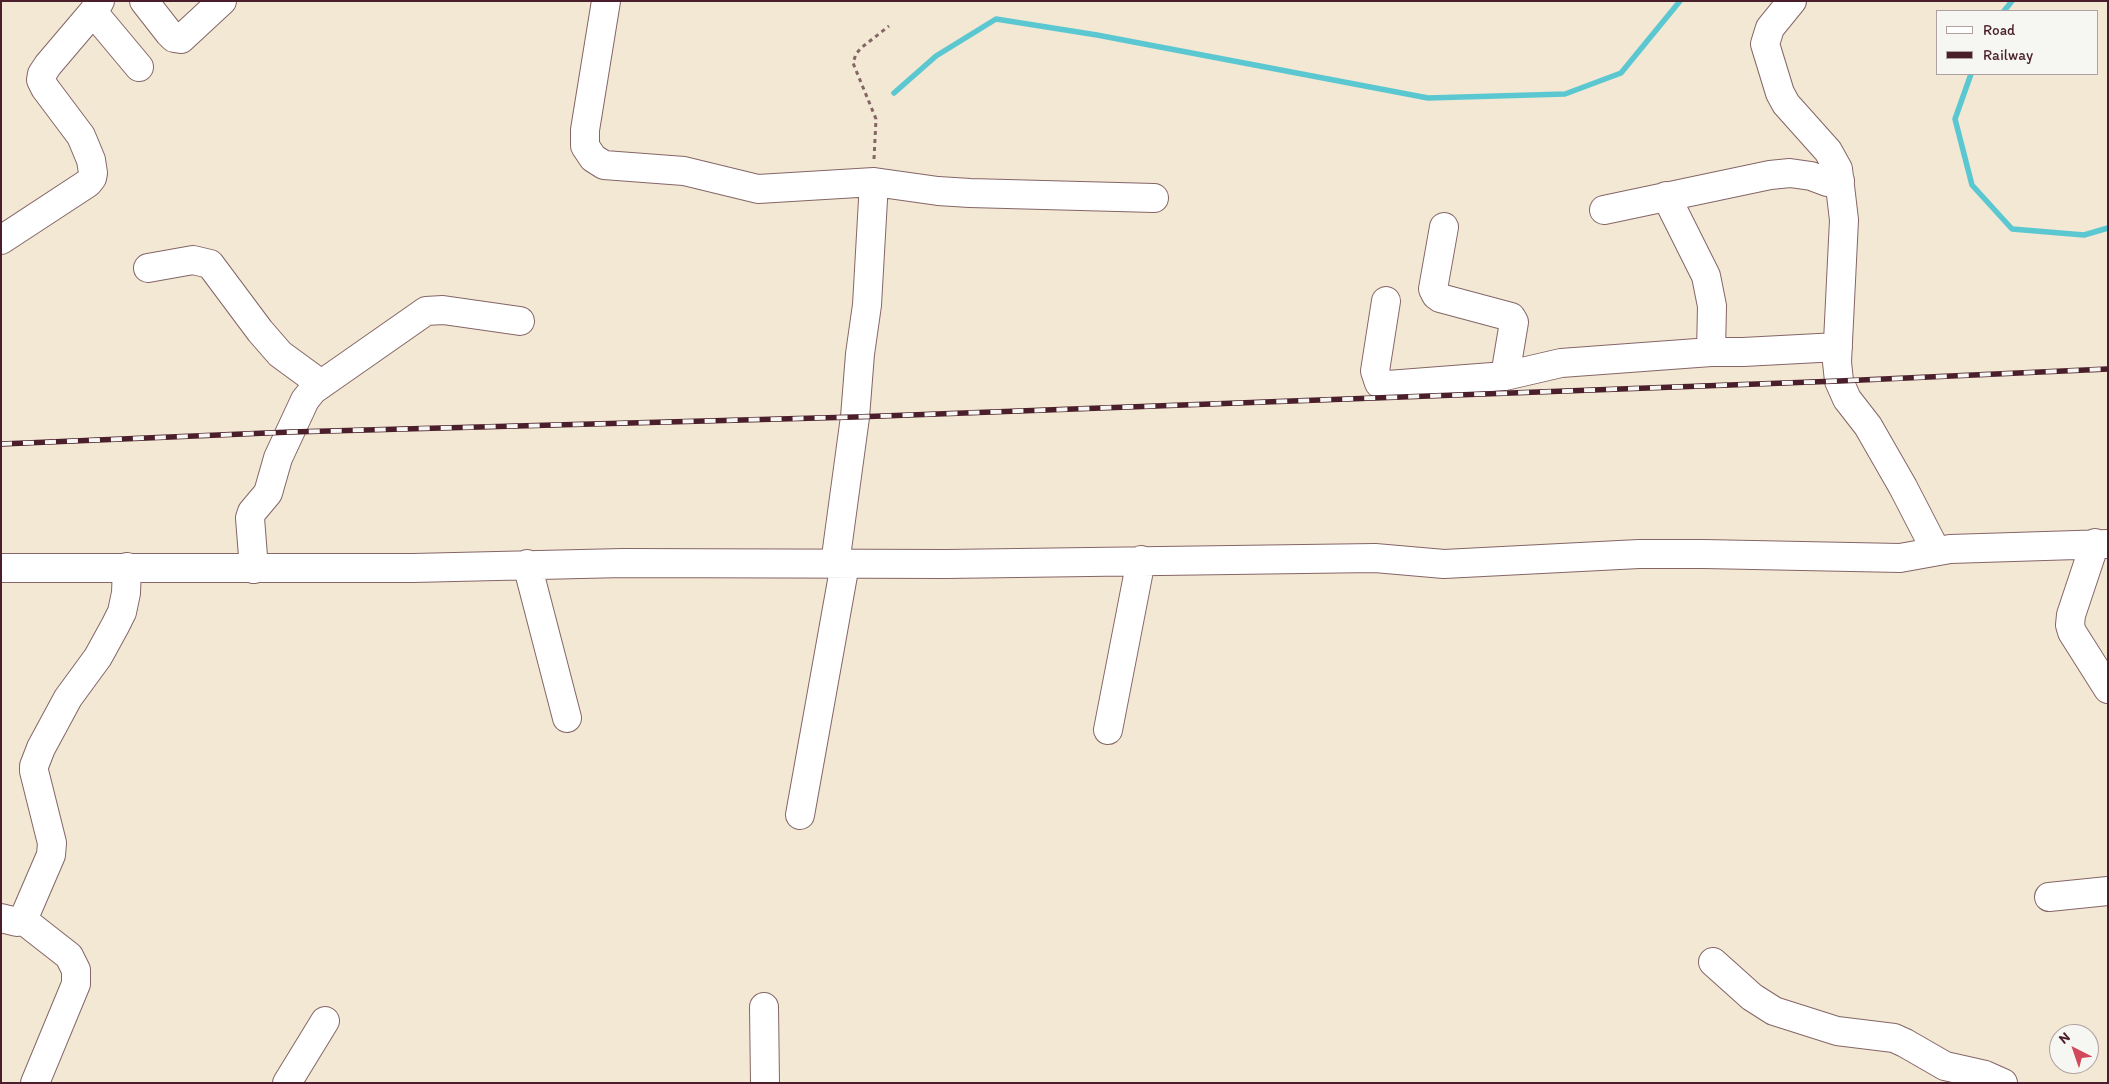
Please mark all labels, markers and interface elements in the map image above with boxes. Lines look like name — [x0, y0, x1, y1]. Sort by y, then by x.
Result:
legend — [1936, 10, 2099, 75]
text: Road — [1983, 21, 2015, 39]
text: Railway — [1983, 46, 2033, 64]
north arrow — [2049, 1024, 2099, 1074]
text: N — [2055, 1029, 2074, 1048]

